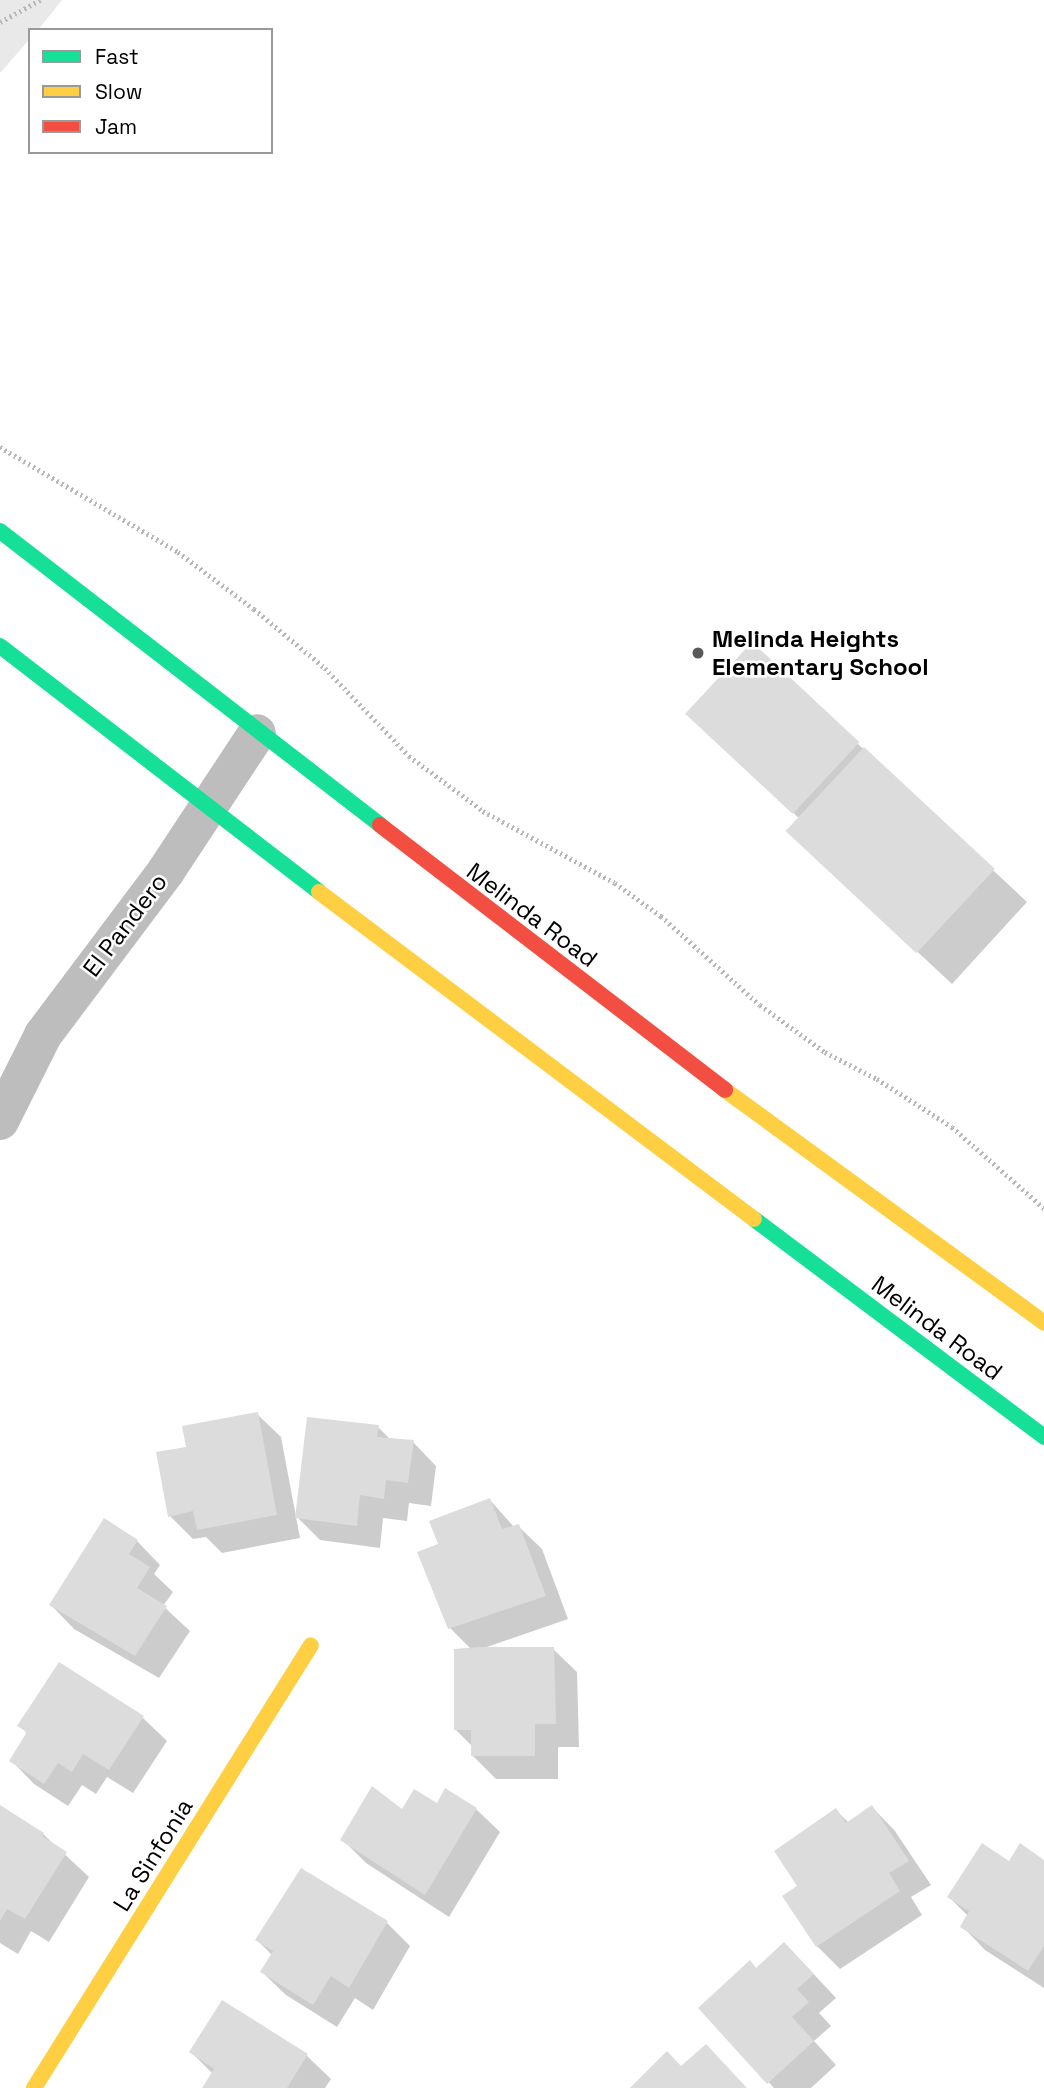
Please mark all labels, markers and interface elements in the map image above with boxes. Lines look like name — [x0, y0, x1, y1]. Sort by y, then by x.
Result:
legend — [28, 28, 273, 154]
text: Fast — [95, 43, 139, 70]
text: Slow — [95, 78, 143, 105]
text: Jam — [95, 113, 137, 140]
place label: Melinda Heights Elementary School — [712, 625, 929, 681]
marker: Melinda Heights Elementary School — [690, 645, 706, 661]
street label: Melinda Road — [461, 857, 603, 973]
street label: El Pandero — [77, 868, 173, 982]
street label: Melinda Road — [866, 1270, 1008, 1386]
street label: La Sinfonia — [107, 1793, 199, 1917]

